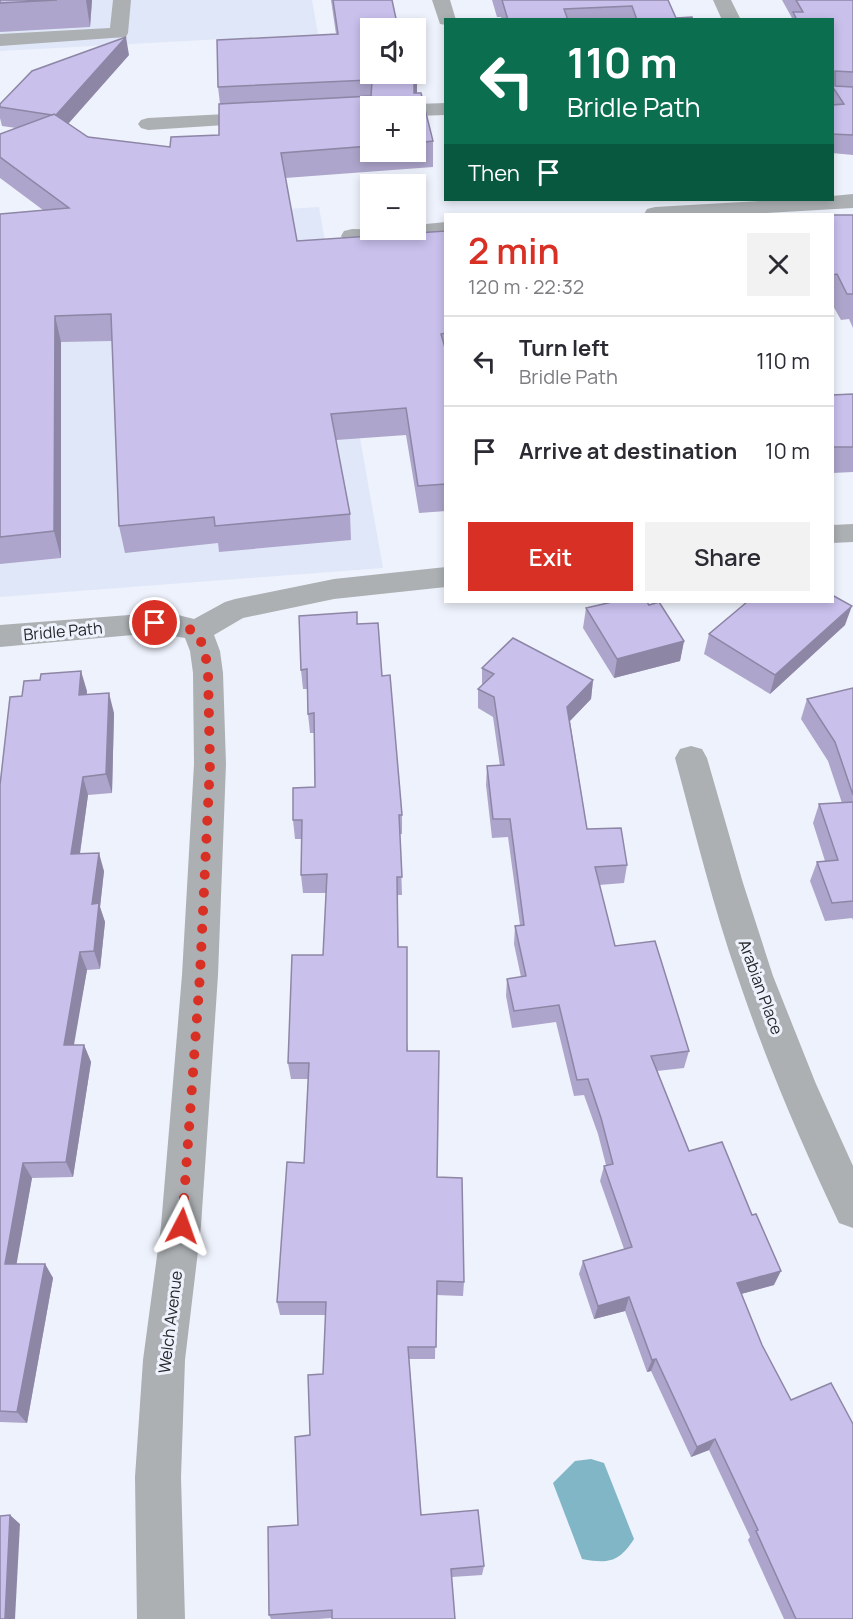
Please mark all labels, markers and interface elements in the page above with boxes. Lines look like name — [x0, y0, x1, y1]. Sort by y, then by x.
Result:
map controls — [360, 18, 426, 240]
button: sound — [360, 18, 426, 84]
text: 110 m — [567, 33, 678, 91]
icon: left — [468, 42, 546, 120]
text: Bridle Path — [567, 88, 701, 125]
button: + — [360, 96, 426, 162]
icon: arrive — [532, 156, 565, 189]
text: Then — [468, 158, 520, 188]
button: − — [360, 174, 426, 240]
text: 2 min — [468, 226, 560, 275]
button: close — [747, 233, 810, 296]
text: 120 m · 22:32 — [468, 273, 584, 300]
text: Turn left — [519, 333, 609, 363]
icon: left — [468, 345, 501, 378]
text: 110 m — [756, 346, 810, 376]
text: Bridle Path — [519, 363, 618, 390]
icon: arrive — [468, 435, 501, 468]
text: Arrive at destination — [519, 436, 737, 466]
text: 10 m — [765, 436, 810, 466]
button: Exit — [468, 522, 633, 591]
button: Share — [645, 522, 810, 591]
pin — [129, 597, 180, 648]
icon: arrive — [138, 606, 171, 639]
street label: Bridle Path — [23, 617, 103, 645]
street label: Arabian Place — [734, 936, 788, 1038]
position arrow — [150, 1194, 214, 1258]
street label: Welch Avenue — [153, 1269, 187, 1375]

